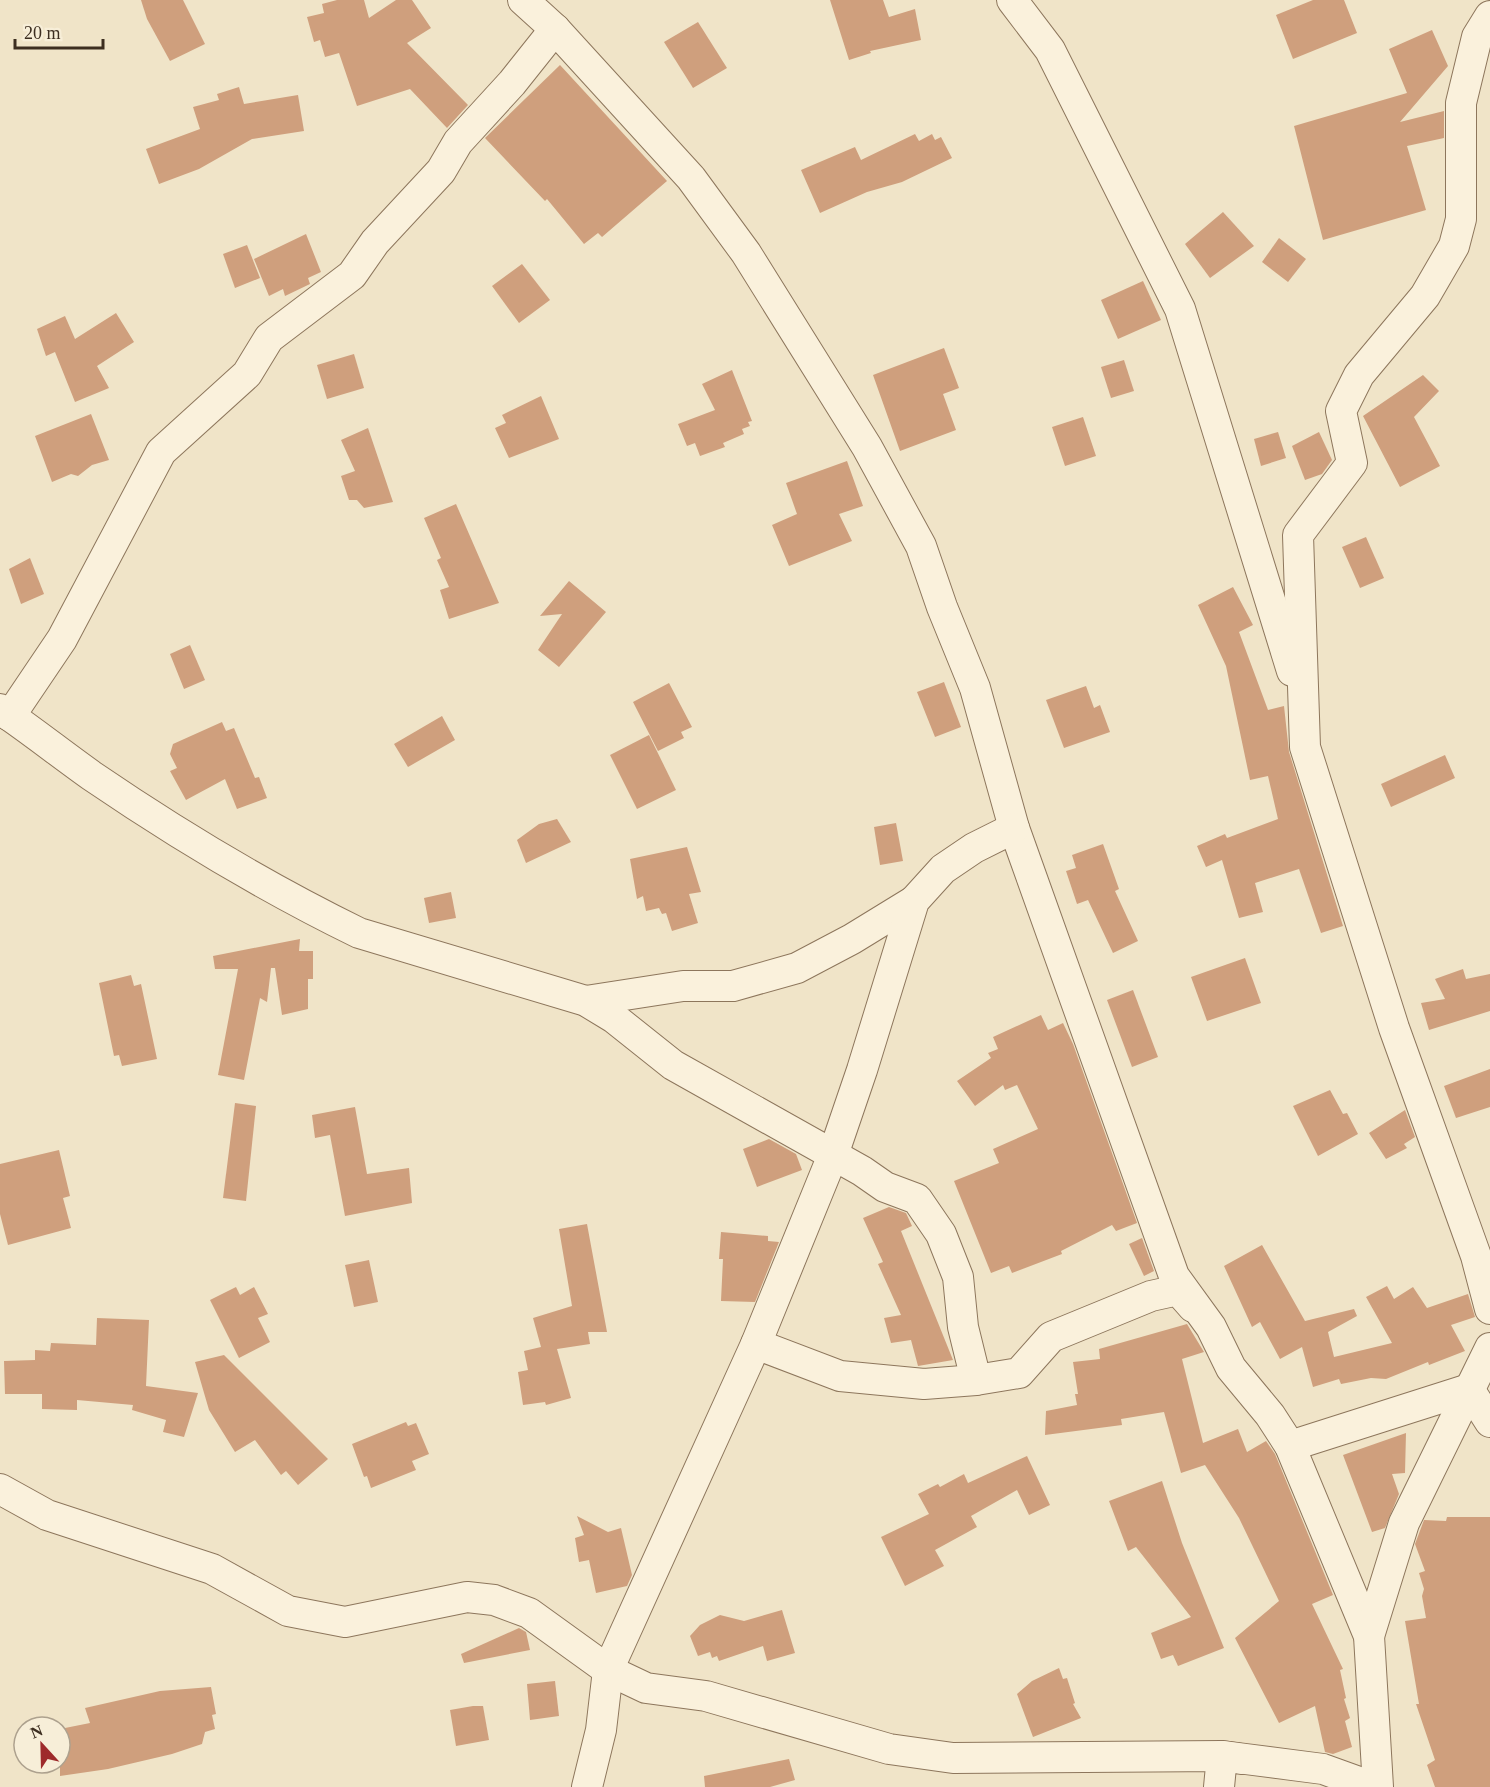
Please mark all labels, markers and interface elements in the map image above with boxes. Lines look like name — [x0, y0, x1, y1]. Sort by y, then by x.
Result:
scale bar — [15, 12, 104, 50]
text: 20 m — [24, 23, 61, 43]
north arrow — [12, 1715, 72, 1775]
text: N — [28, 1721, 46, 1742]

